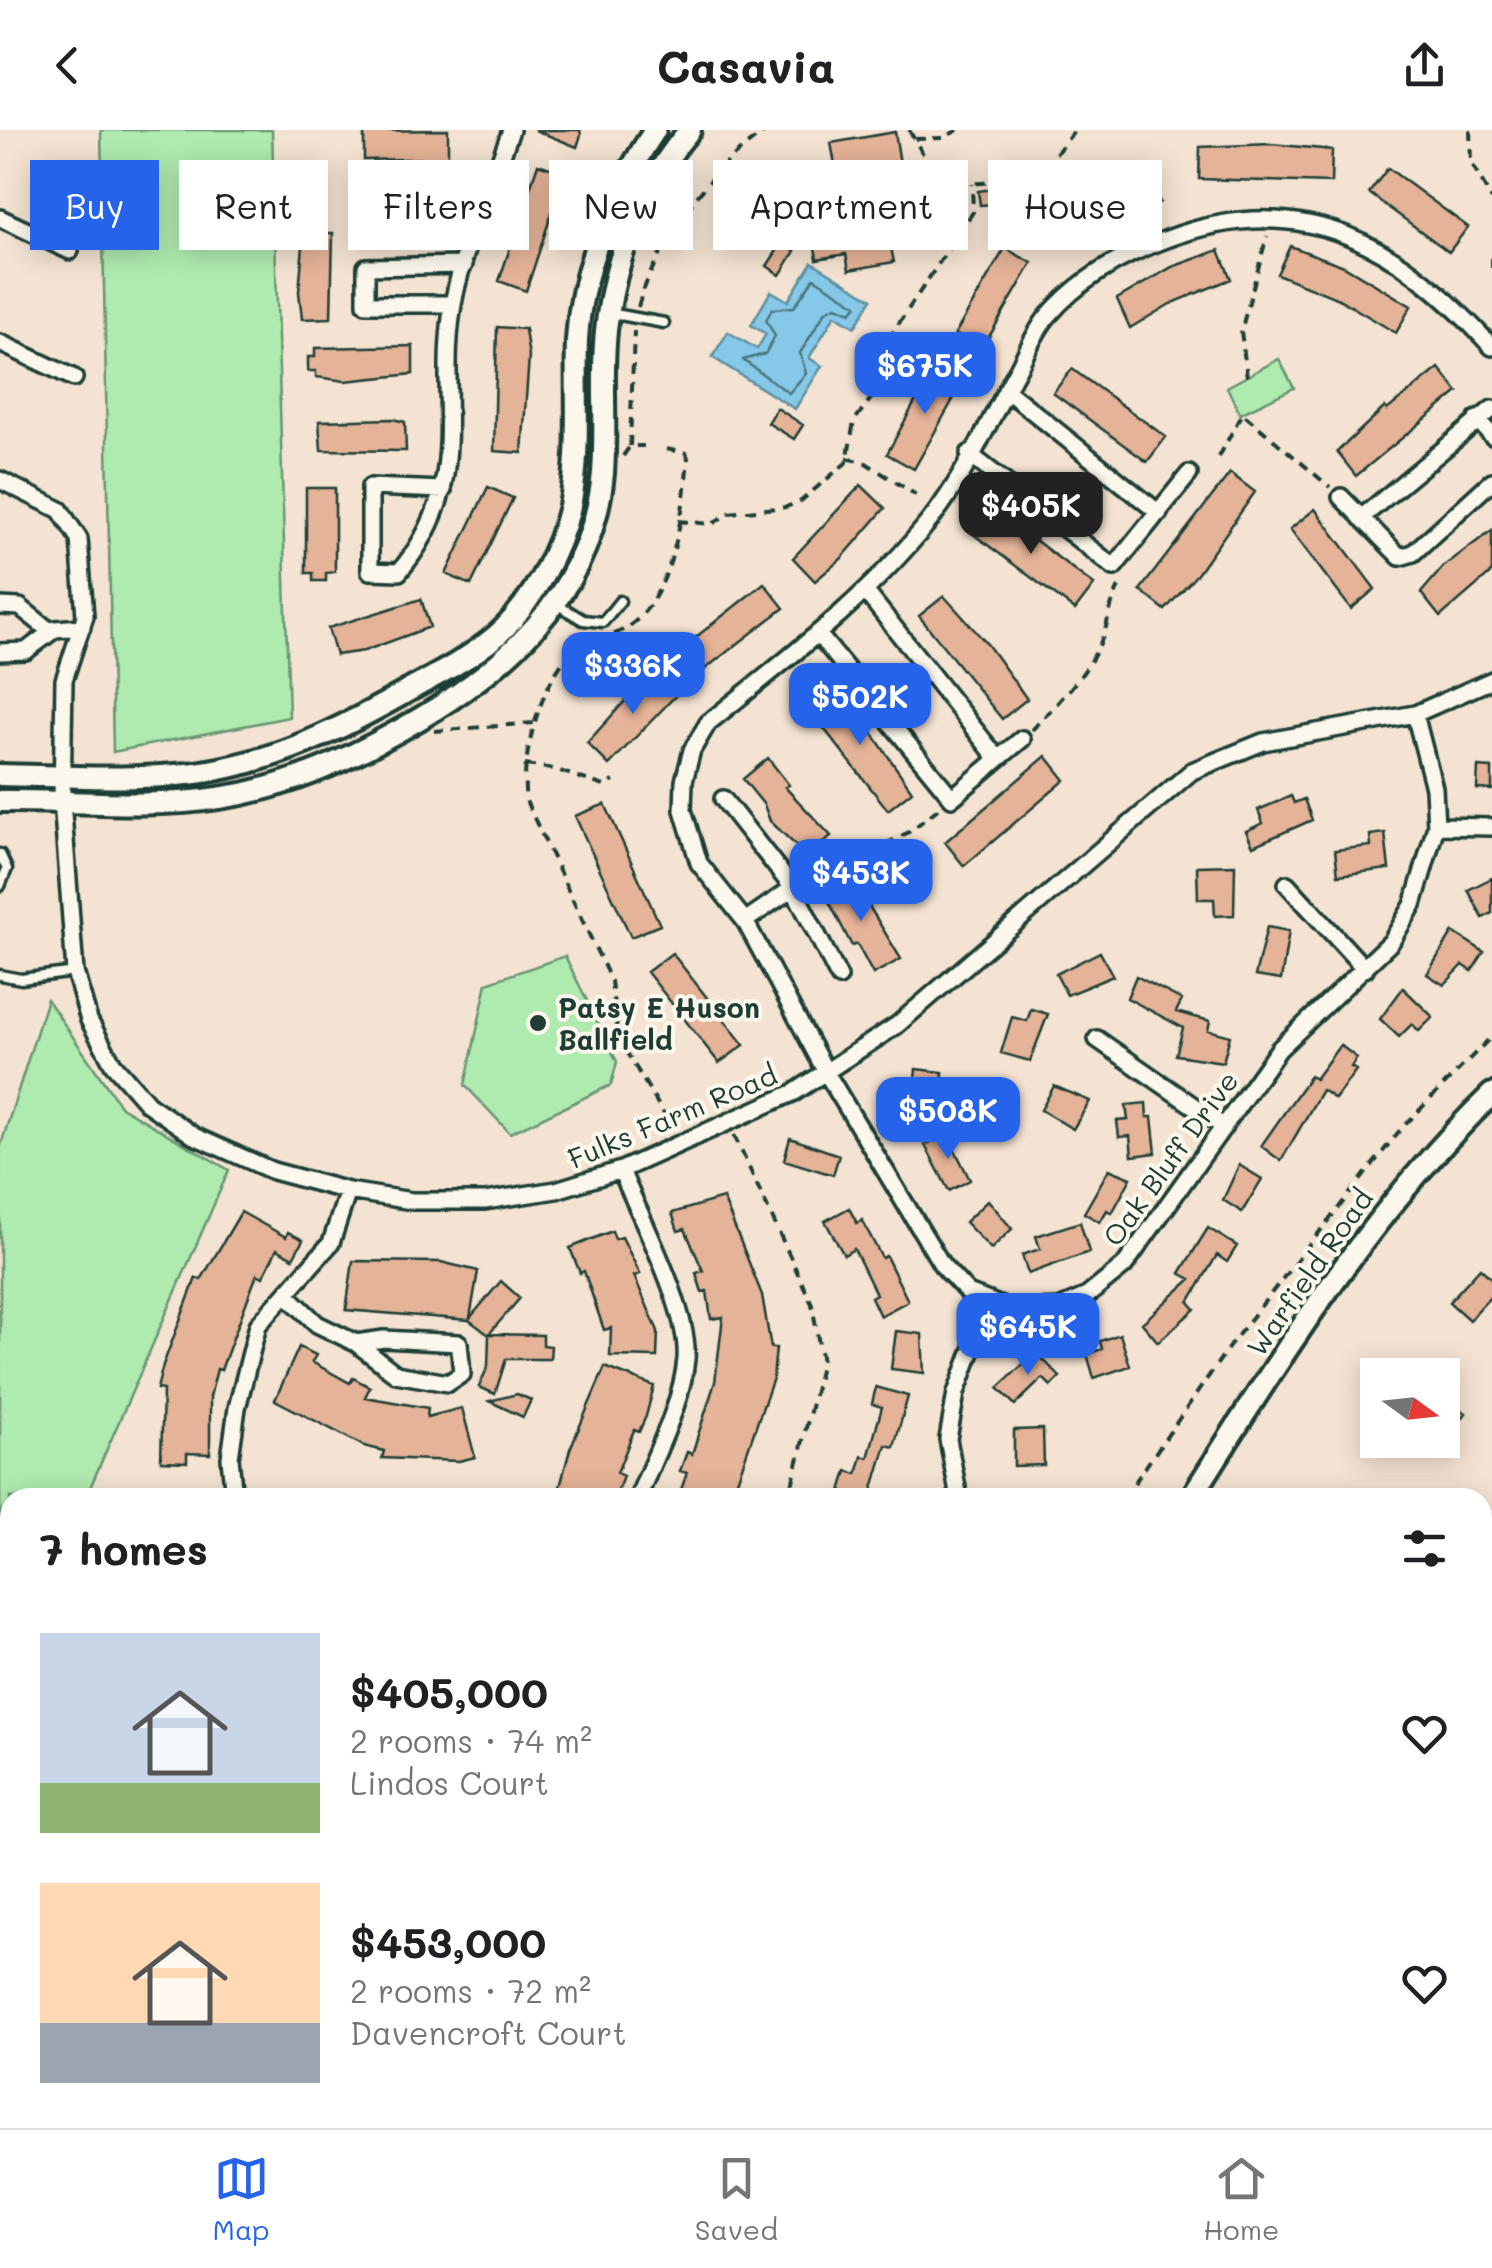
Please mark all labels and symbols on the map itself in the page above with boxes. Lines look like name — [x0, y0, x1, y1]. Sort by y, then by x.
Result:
pin: $675K — [855, 332, 995, 417]
pin: $405K — [961, 472, 1101, 557]
pin: $336K — [563, 632, 703, 717]
pin: $502K — [790, 663, 930, 748]
pin: $453K — [791, 839, 931, 924]
place label: Patsy E Huson Ballfield — [558, 989, 760, 1057]
marker: Patsy E Huson Ballfield — [527, 1012, 549, 1034]
street label: Fulks Farm Road — [562, 1056, 782, 1176]
street label: Oak Bluff Drive — [1094, 1063, 1246, 1253]
pin: $508K — [878, 1077, 1018, 1162]
street label: Warfield Road — [1238, 1181, 1380, 1363]
pin: $645K — [958, 1293, 1098, 1378]
north arrow — [1360, 1358, 1460, 1458]

